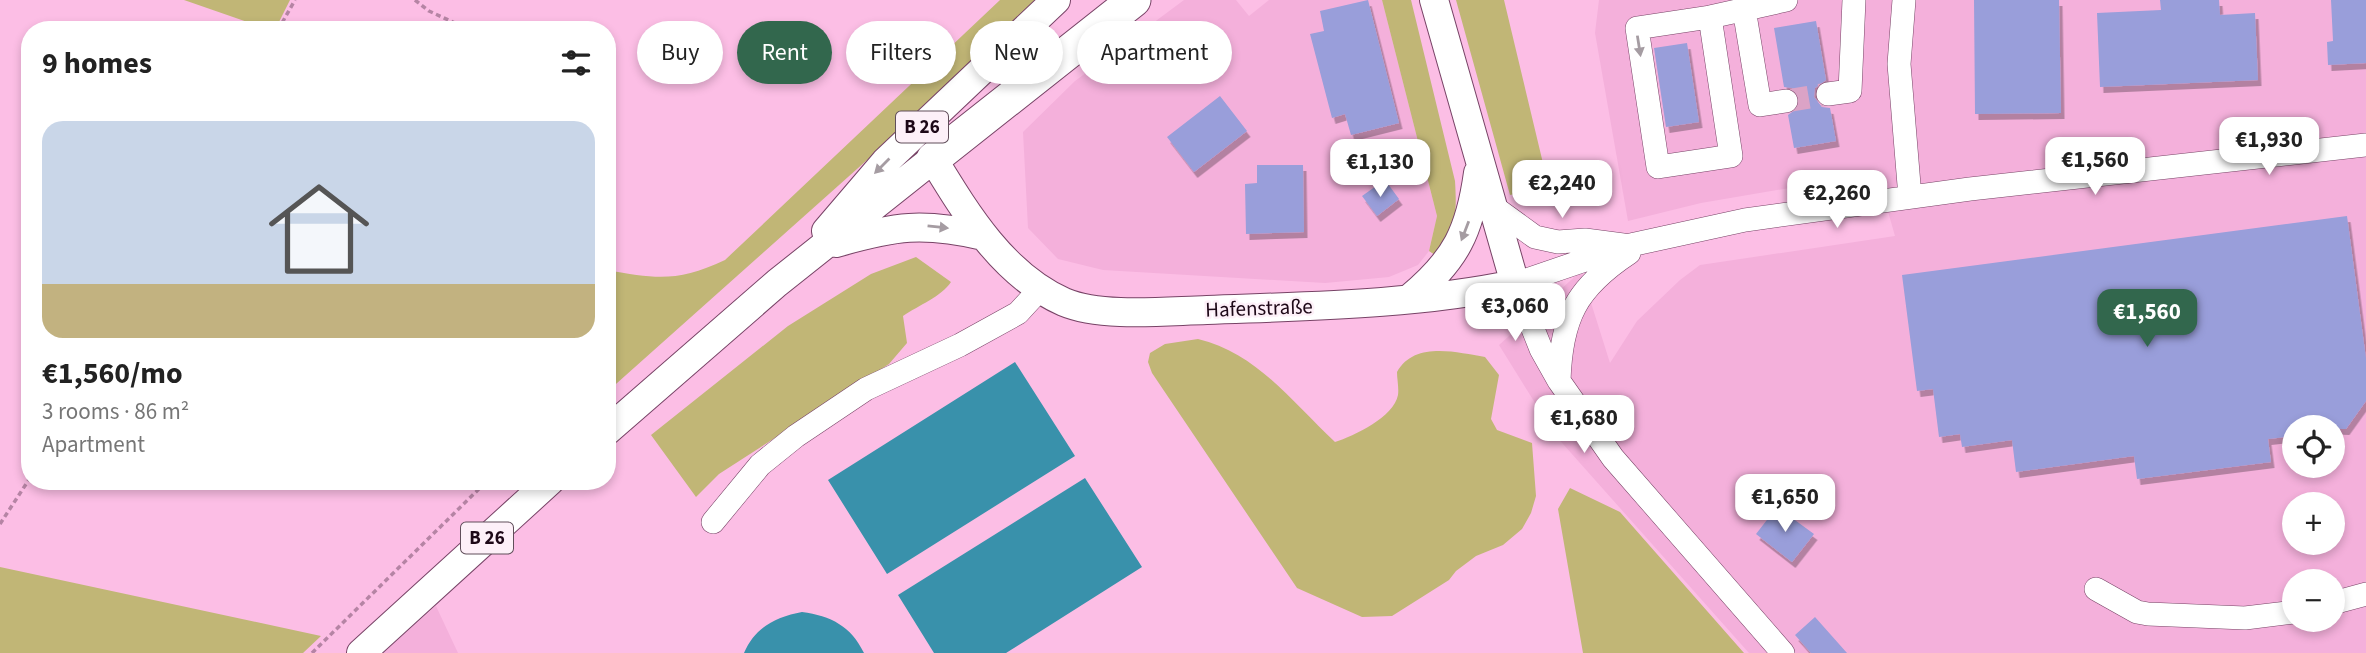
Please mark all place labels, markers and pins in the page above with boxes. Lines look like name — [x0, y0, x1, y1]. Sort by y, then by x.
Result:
pin: €1,930 — [2212, 118, 2326, 177]
pin: €1,560 — [2038, 138, 2152, 197]
pin: €1,130 — [1323, 140, 1437, 199]
pin: €2,240 — [1505, 160, 1619, 220]
pin: €2,260 — [1780, 170, 1894, 230]
pin: €3,060 — [1458, 284, 1572, 343]
pin: €1,560 — [2090, 290, 2204, 349]
pin: €1,680 — [1527, 396, 1641, 455]
pin: €1,650 — [1728, 475, 1842, 534]

